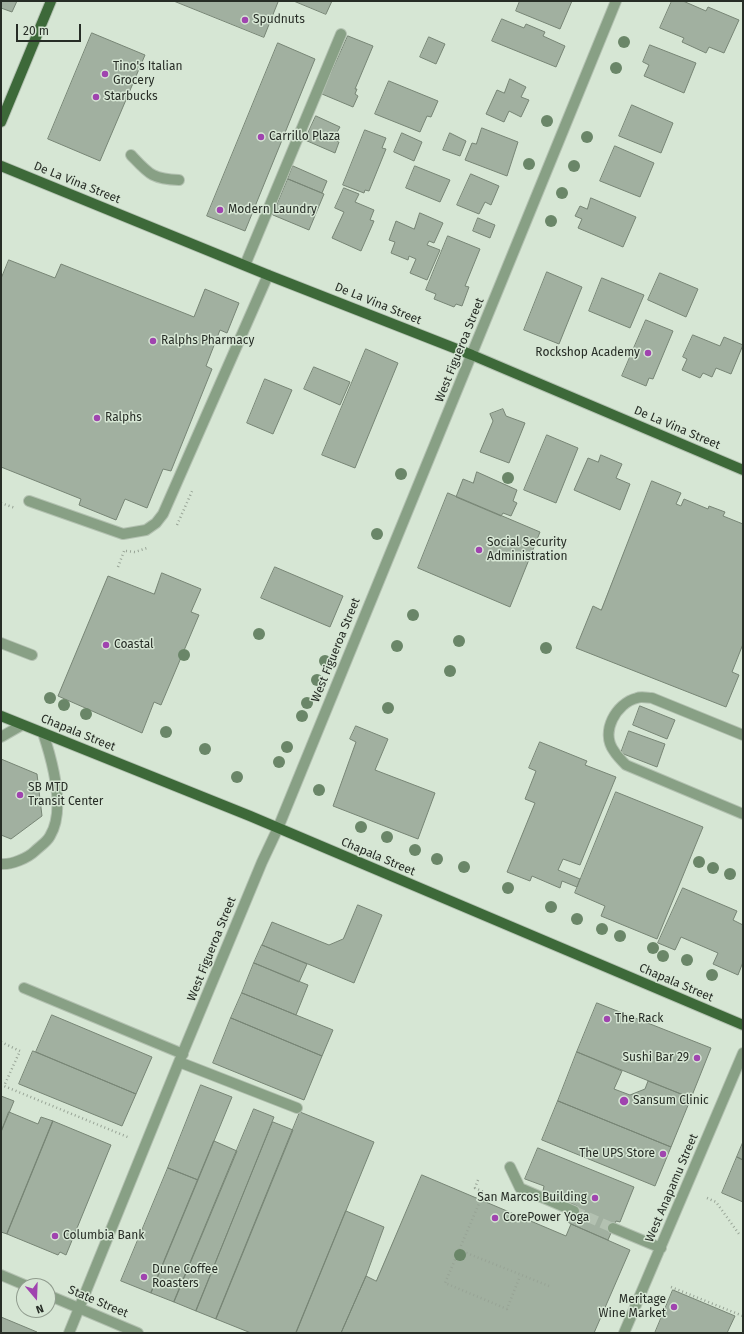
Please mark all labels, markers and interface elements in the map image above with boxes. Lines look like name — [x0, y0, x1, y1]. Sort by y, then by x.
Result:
place label: Spudnuts — [253, 13, 305, 27]
marker: Spudnuts — [240, 15, 250, 25]
scale bar — [18, 16, 83, 42]
text: 20 m — [23, 24, 49, 38]
place label: Tino's Italian Grocery — [113, 60, 182, 88]
marker: Tino's Italian Grocery — [100, 69, 110, 79]
place label: Starbucks — [104, 90, 157, 104]
marker: Starbucks — [91, 92, 101, 102]
place label: Carrillo Plaza — [269, 130, 340, 144]
marker: Carrillo Plaza — [256, 132, 266, 142]
street label: De La Vina Street — [31, 159, 123, 207]
place label: Modern Laundry — [228, 203, 317, 217]
marker: Modern Laundry — [215, 205, 225, 215]
street label: De La Vina Street — [332, 280, 424, 328]
street label: West Figueroa Street — [432, 296, 488, 404]
place label: Ralphs Pharmacy — [161, 334, 254, 348]
marker: Ralphs Pharmacy — [148, 336, 158, 346]
place label: Rockshop Academy — [535, 346, 640, 360]
marker: Rockshop Academy — [643, 348, 653, 358]
street label: De La Vina Street — [632, 403, 722, 453]
place label: Ralphs — [105, 411, 142, 425]
marker: Ralphs — [92, 413, 102, 423]
place label: Social Security Administration — [487, 536, 568, 564]
marker: Social Security Administration — [474, 545, 484, 555]
street label: West Figueroa Street — [308, 596, 364, 704]
place label: Coastal — [114, 638, 154, 652]
marker: Coastal — [101, 640, 111, 650]
street label: Chapala Street — [39, 711, 117, 755]
place label: SB MTD Transit Center — [28, 781, 103, 809]
marker: SB MTD Transit Center — [15, 790, 25, 800]
street label: Chapala Street — [339, 835, 417, 879]
street label: West Figueroa Street — [184, 895, 240, 1003]
street label: Chapala Street — [637, 961, 715, 1005]
place label: The Rack — [615, 1012, 664, 1026]
marker: The Rack — [602, 1014, 612, 1024]
place label: Sushi Bar 29 — [623, 1051, 689, 1065]
marker: Sushi Bar 29 — [692, 1053, 702, 1063]
place label: Sansum Clinic — [633, 1094, 709, 1108]
marker: Sansum Clinic — [618, 1095, 630, 1107]
street label: West Anapamu Street — [643, 1132, 701, 1244]
place label: The UPS Store — [579, 1147, 655, 1161]
marker: The UPS Store — [658, 1149, 668, 1159]
place label: San Marcos Building — [477, 1191, 587, 1205]
marker: San Marcos Building — [590, 1193, 600, 1203]
place label: CorePower Yoga — [503, 1211, 589, 1225]
marker: CorePower Yoga — [490, 1213, 500, 1223]
place label: Columbia Bank — [63, 1229, 144, 1243]
marker: Columbia Bank — [50, 1231, 60, 1241]
place label: Dune Coffee Roasters — [152, 1263, 218, 1291]
marker: Dune Coffee Roasters — [139, 1272, 149, 1282]
north arrow — [16, 1278, 56, 1318]
street label: State Street — [66, 1283, 130, 1321]
place label: Meritage Wine Market — [599, 1293, 666, 1321]
text: N — [34, 1302, 45, 1316]
marker: Meritage Wine Market — [669, 1302, 679, 1312]

